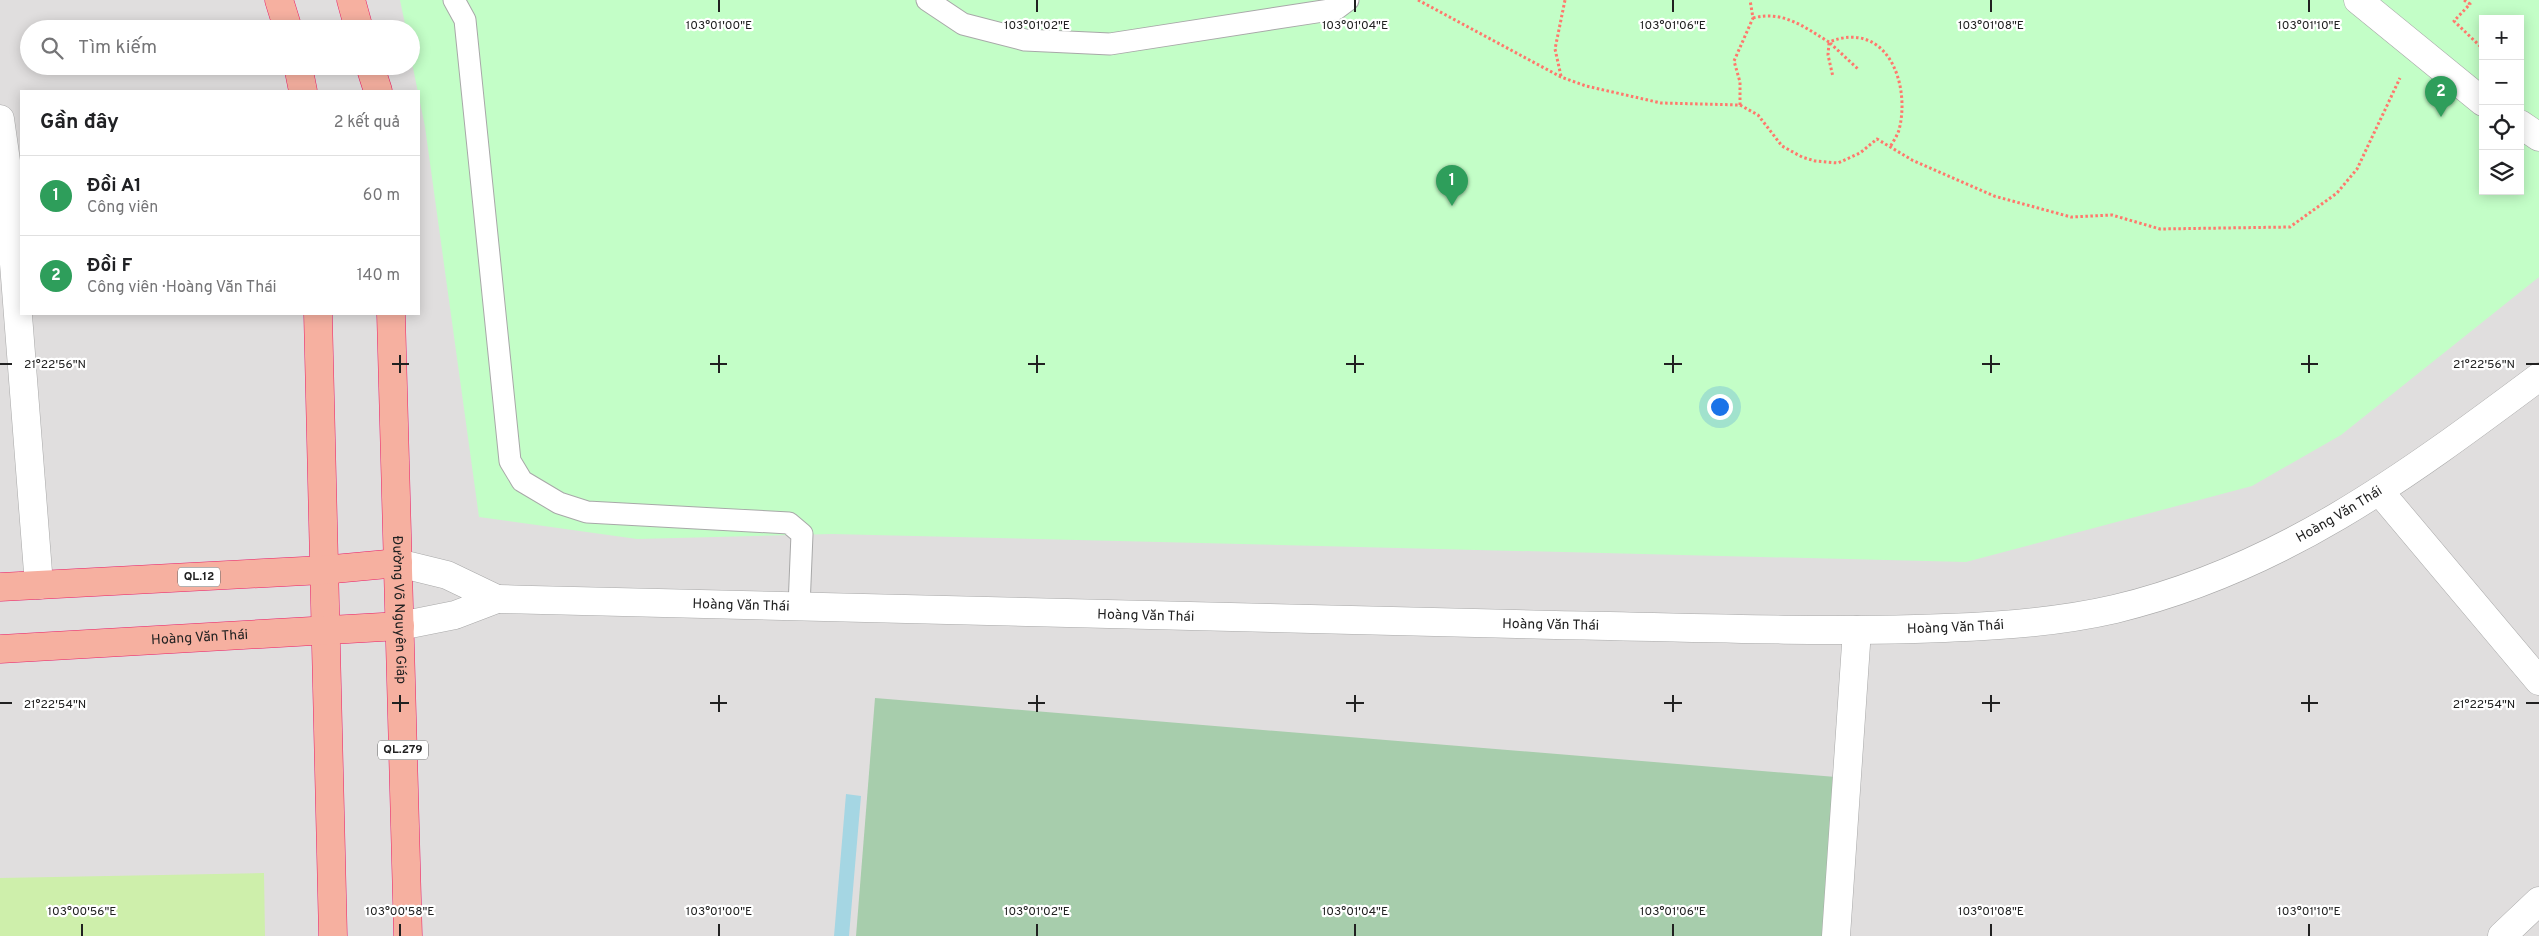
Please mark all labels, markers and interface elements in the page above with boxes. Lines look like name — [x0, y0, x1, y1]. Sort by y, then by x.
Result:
map controls — [2479, 15, 2524, 195]
button: + — [2479, 15, 2524, 60]
text: 103°01'00"E — [686, 18, 752, 34]
text: 103°01'02"E — [1004, 18, 1070, 34]
text: 103°01'04"E — [1322, 18, 1388, 34]
text: 103°01'06"E — [1640, 18, 1706, 34]
text: 103°01'08"E — [1958, 18, 2024, 34]
text: 103°01'10"E — [2277, 18, 2341, 34]
search box — [20, 20, 420, 75]
icon: search — [38, 34, 66, 62]
text: Tìm kiếm — [78, 36, 157, 60]
button: − — [2479, 60, 2524, 105]
pin: 2 — [2425, 76, 2457, 117]
button: locate — [2479, 105, 2524, 150]
text: Gần đây — [40, 109, 119, 136]
text: 2 kết quả — [334, 113, 400, 133]
button: layers — [2479, 150, 2524, 195]
pin: 1 — [1436, 165, 1468, 206]
text: Đồi A1 — [87, 174, 142, 198]
text: 1 — [53, 186, 59, 206]
text: 60 m — [363, 186, 400, 206]
text: Công viên — [87, 198, 158, 218]
text: Đồi F — [87, 254, 132, 278]
text: 2 — [51, 266, 61, 286]
text: 140 m — [357, 266, 400, 286]
text: Công viên · Hoàng Văn Thái — [87, 278, 277, 298]
text: 21°22'56"N — [24, 357, 86, 373]
text: 21°22'56"N — [2453, 357, 2515, 373]
your location — [1707, 394, 1733, 420]
street label: Hoàng Văn Thái — [2293, 482, 2385, 546]
street label: Đường Võ Nguyên Giáp — [389, 536, 410, 684]
road number: QL.12 — [178, 568, 220, 586]
street label: Hoàng Văn Thái — [692, 596, 790, 615]
street label: Hoàng Văn Thái — [1097, 606, 1195, 625]
street label: Hoàng Văn Thái — [1502, 615, 1599, 634]
street label: Hoàng Văn Thái — [1907, 616, 2005, 638]
street label: Hoàng Văn Thái — [151, 626, 249, 649]
text: 21°22'54"N — [24, 697, 86, 713]
text: 21°22'54"N — [2453, 697, 2515, 713]
road number: QL.279 — [378, 740, 428, 760]
text: 103°00'56"E — [48, 904, 116, 920]
text: 103°00'58"E — [365, 904, 435, 920]
text: 103°01'00"E — [686, 904, 752, 920]
text: 103°01'02"E — [1004, 904, 1070, 920]
text: 103°01'04"E — [1322, 904, 1388, 920]
text: 103°01'06"E — [1640, 904, 1706, 920]
text: 103°01'08"E — [1958, 904, 2024, 920]
text: 103°01'10"E — [2277, 904, 2341, 920]

